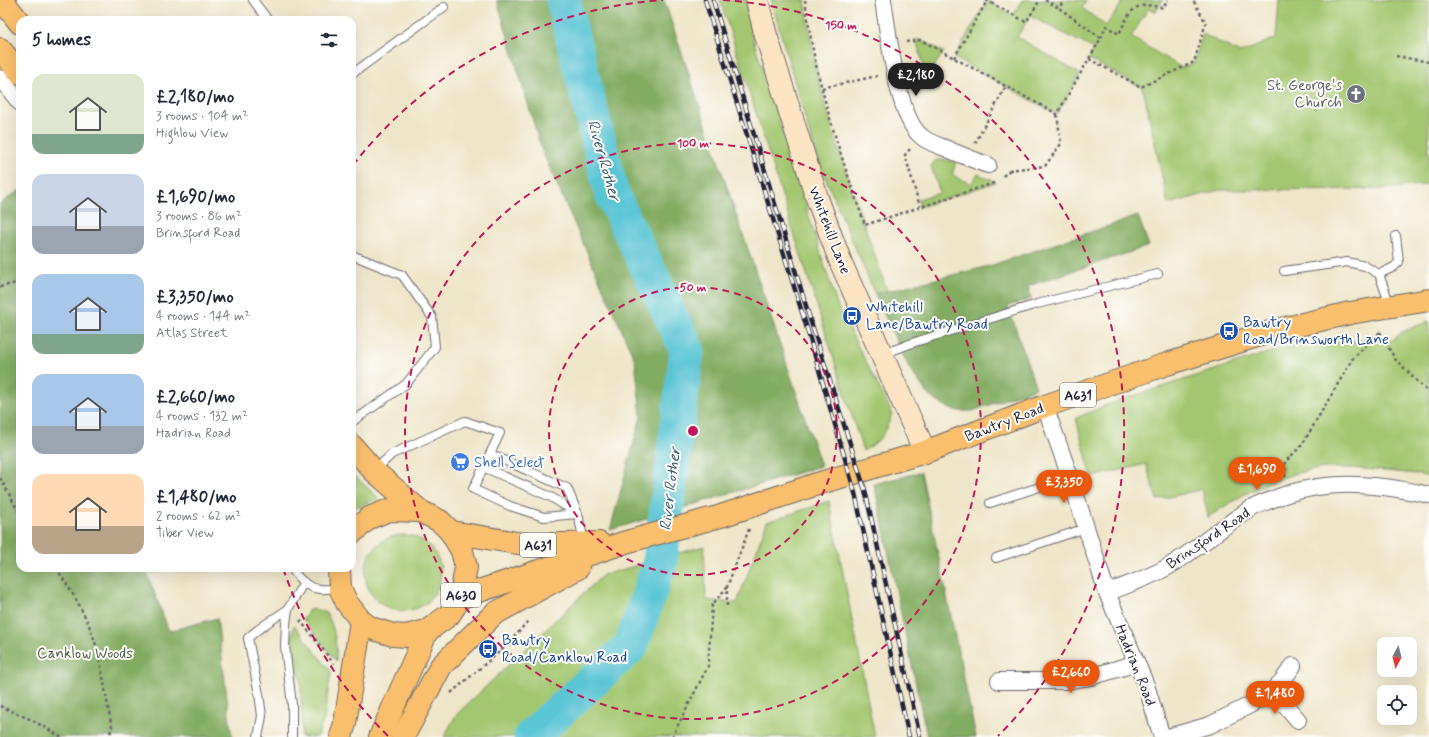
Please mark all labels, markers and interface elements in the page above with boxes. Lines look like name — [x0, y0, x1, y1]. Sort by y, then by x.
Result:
text: 150 m — [825, 18, 857, 34]
text: 5 homes — [32, 29, 91, 51]
icon: filters — [318, 29, 340, 51]
pin: £2,180 — [883, 63, 949, 97]
text: £2,180 — [897, 67, 935, 84]
place label: St. George's Church — [1267, 76, 1342, 113]
church icon: St. George's Church — [1345, 83, 1367, 105]
text: £2,180/mo — [156, 86, 234, 108]
icon: home — [64, 90, 112, 138]
text: 3 rooms · 104 m² — [156, 108, 248, 125]
water label: River Rother — [582, 117, 626, 206]
text: Highlow View — [156, 125, 228, 142]
text: 100 m — [677, 136, 710, 152]
street label: Whitehill Lane — [803, 183, 855, 278]
text: £1,690/mo — [156, 186, 235, 208]
icon: home — [64, 190, 112, 238]
text: 3 rooms · 86 m² — [156, 208, 242, 225]
text: Brinsford Road — [156, 225, 240, 242]
text: 50 m — [680, 280, 707, 296]
text: £3,350/mo — [156, 286, 234, 308]
icon: home — [64, 290, 112, 338]
place label: Whitehill Lane/Bawtry Road — [866, 298, 988, 335]
bus stop icon: Whitehill Lane/Bawtry Road — [841, 305, 863, 327]
text: 4 rooms · 144 m² — [156, 308, 250, 325]
place label: Bawtry Road/Brinsworth Lane — [1243, 313, 1389, 350]
bus stop icon: Bawtry Road/Brinsworth Lane — [1218, 320, 1240, 342]
text: Atlas Street — [156, 325, 228, 342]
road number: A631 — [1060, 383, 1096, 407]
text: £2,660/mo — [156, 386, 235, 408]
icon: home — [64, 390, 112, 438]
street label: Bawtry Road — [962, 399, 1047, 447]
text: 4 rooms · 132 m² — [156, 408, 248, 425]
centre of rings — [686, 424, 700, 438]
text: Hadrian Road — [156, 425, 231, 442]
water label: River Rother — [655, 444, 686, 532]
supermarket icon: Shell Select — [449, 451, 471, 473]
place label: Shell Select — [474, 453, 545, 473]
pin: £1,690 — [1224, 457, 1290, 491]
text: £1,690 — [1237, 461, 1277, 478]
pin: £3,350 — [1031, 470, 1097, 504]
text: £3,350 — [1045, 474, 1083, 491]
text: £1,480/mo — [156, 486, 236, 508]
icon: home — [64, 490, 112, 538]
street label: Brinsford Road — [1163, 503, 1256, 576]
text: 2 rooms · 62 m² — [156, 508, 241, 525]
text: Tiber View — [156, 525, 214, 542]
road number: A631 — [520, 533, 556, 557]
road number: A630 — [441, 583, 481, 607]
street label: Hadrian Road — [1110, 622, 1161, 709]
place label: Bawtry Road/Canklow Road — [502, 631, 627, 668]
north arrow — [1377, 637, 1417, 677]
map controls — [1377, 637, 1417, 725]
bus stop icon: Bawtry Road/Canklow Road — [477, 638, 499, 660]
park label: Canklow Woods — [37, 644, 133, 664]
pin: £2,660 — [1038, 660, 1104, 694]
text: £2,660 — [1052, 664, 1090, 681]
pin: £1,480 — [1242, 681, 1308, 715]
text: £1,480 — [1255, 685, 1295, 702]
button: locate — [1377, 685, 1417, 725]

